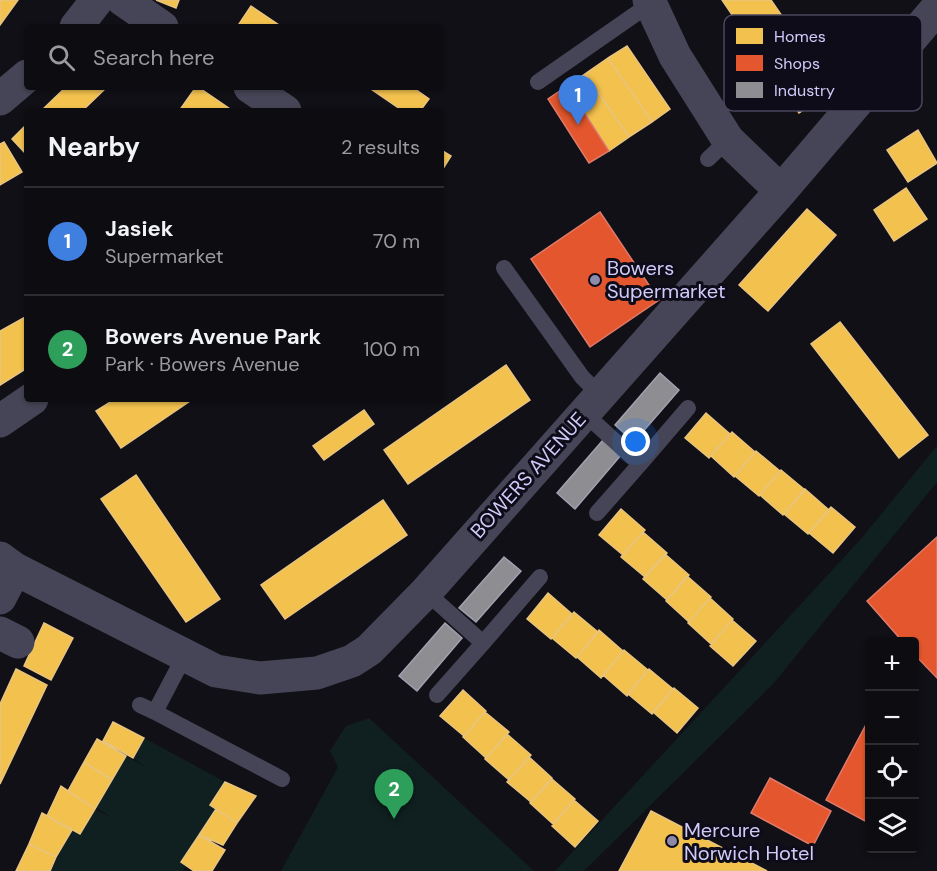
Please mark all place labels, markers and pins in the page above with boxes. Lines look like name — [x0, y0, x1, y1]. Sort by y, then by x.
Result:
pin: 1 — [558, 76, 598, 125]
place label: Bowers Supermarket — [607, 255, 726, 304]
marker: Bowers Supermarket — [588, 273, 602, 287]
pin: 2 — [374, 770, 414, 819]
place label: Mercure Norwich Hotel — [684, 817, 814, 866]
marker: Mercure Norwich Hotel — [665, 834, 679, 848]

